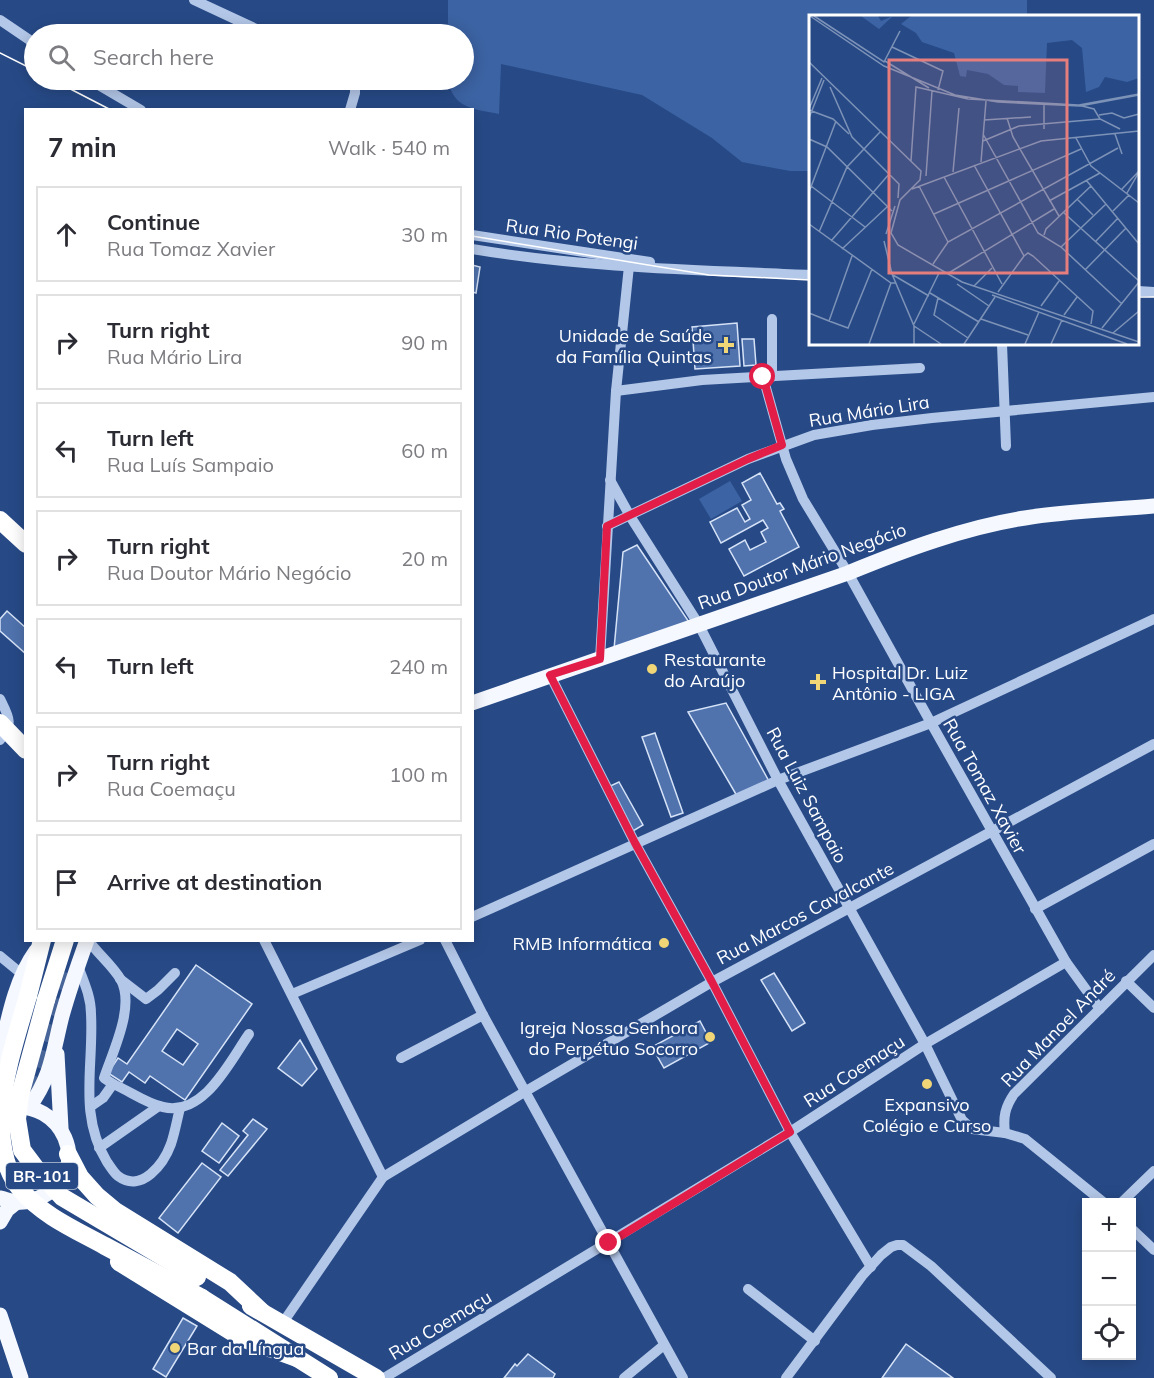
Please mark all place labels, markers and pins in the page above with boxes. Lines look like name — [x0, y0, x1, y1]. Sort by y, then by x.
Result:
place label: Unidade de Saúde da Família Quintas — [556, 324, 712, 368]
marker: Unidade de Saúde da Família Quintas — [717, 336, 735, 354]
place label: Restaurante do Araújo — [664, 648, 766, 692]
place label: Hospital Dr. Luiz Antônio - LIGA — [832, 661, 968, 705]
marker: Restaurante do Araújo — [645, 662, 659, 676]
marker: Hospital Dr. Luiz Antônio - LIGA — [809, 673, 827, 691]
place label: RMB Informática — [512, 932, 652, 955]
marker: RMB Informática — [657, 936, 671, 950]
place label: Igreja Nossa Senhora do Perpétuo Socorro — [520, 1016, 698, 1060]
marker: Igreja Nossa Senhora do Perpétuo Socorro — [703, 1030, 717, 1044]
marker: Expansivo Colégio e Curso — [920, 1077, 934, 1091]
place label: Expansivo Colégio e Curso — [863, 1093, 991, 1137]
place label: Bar da Língua — [187, 1337, 304, 1360]
marker: Bar da Língua — [168, 1341, 182, 1355]

